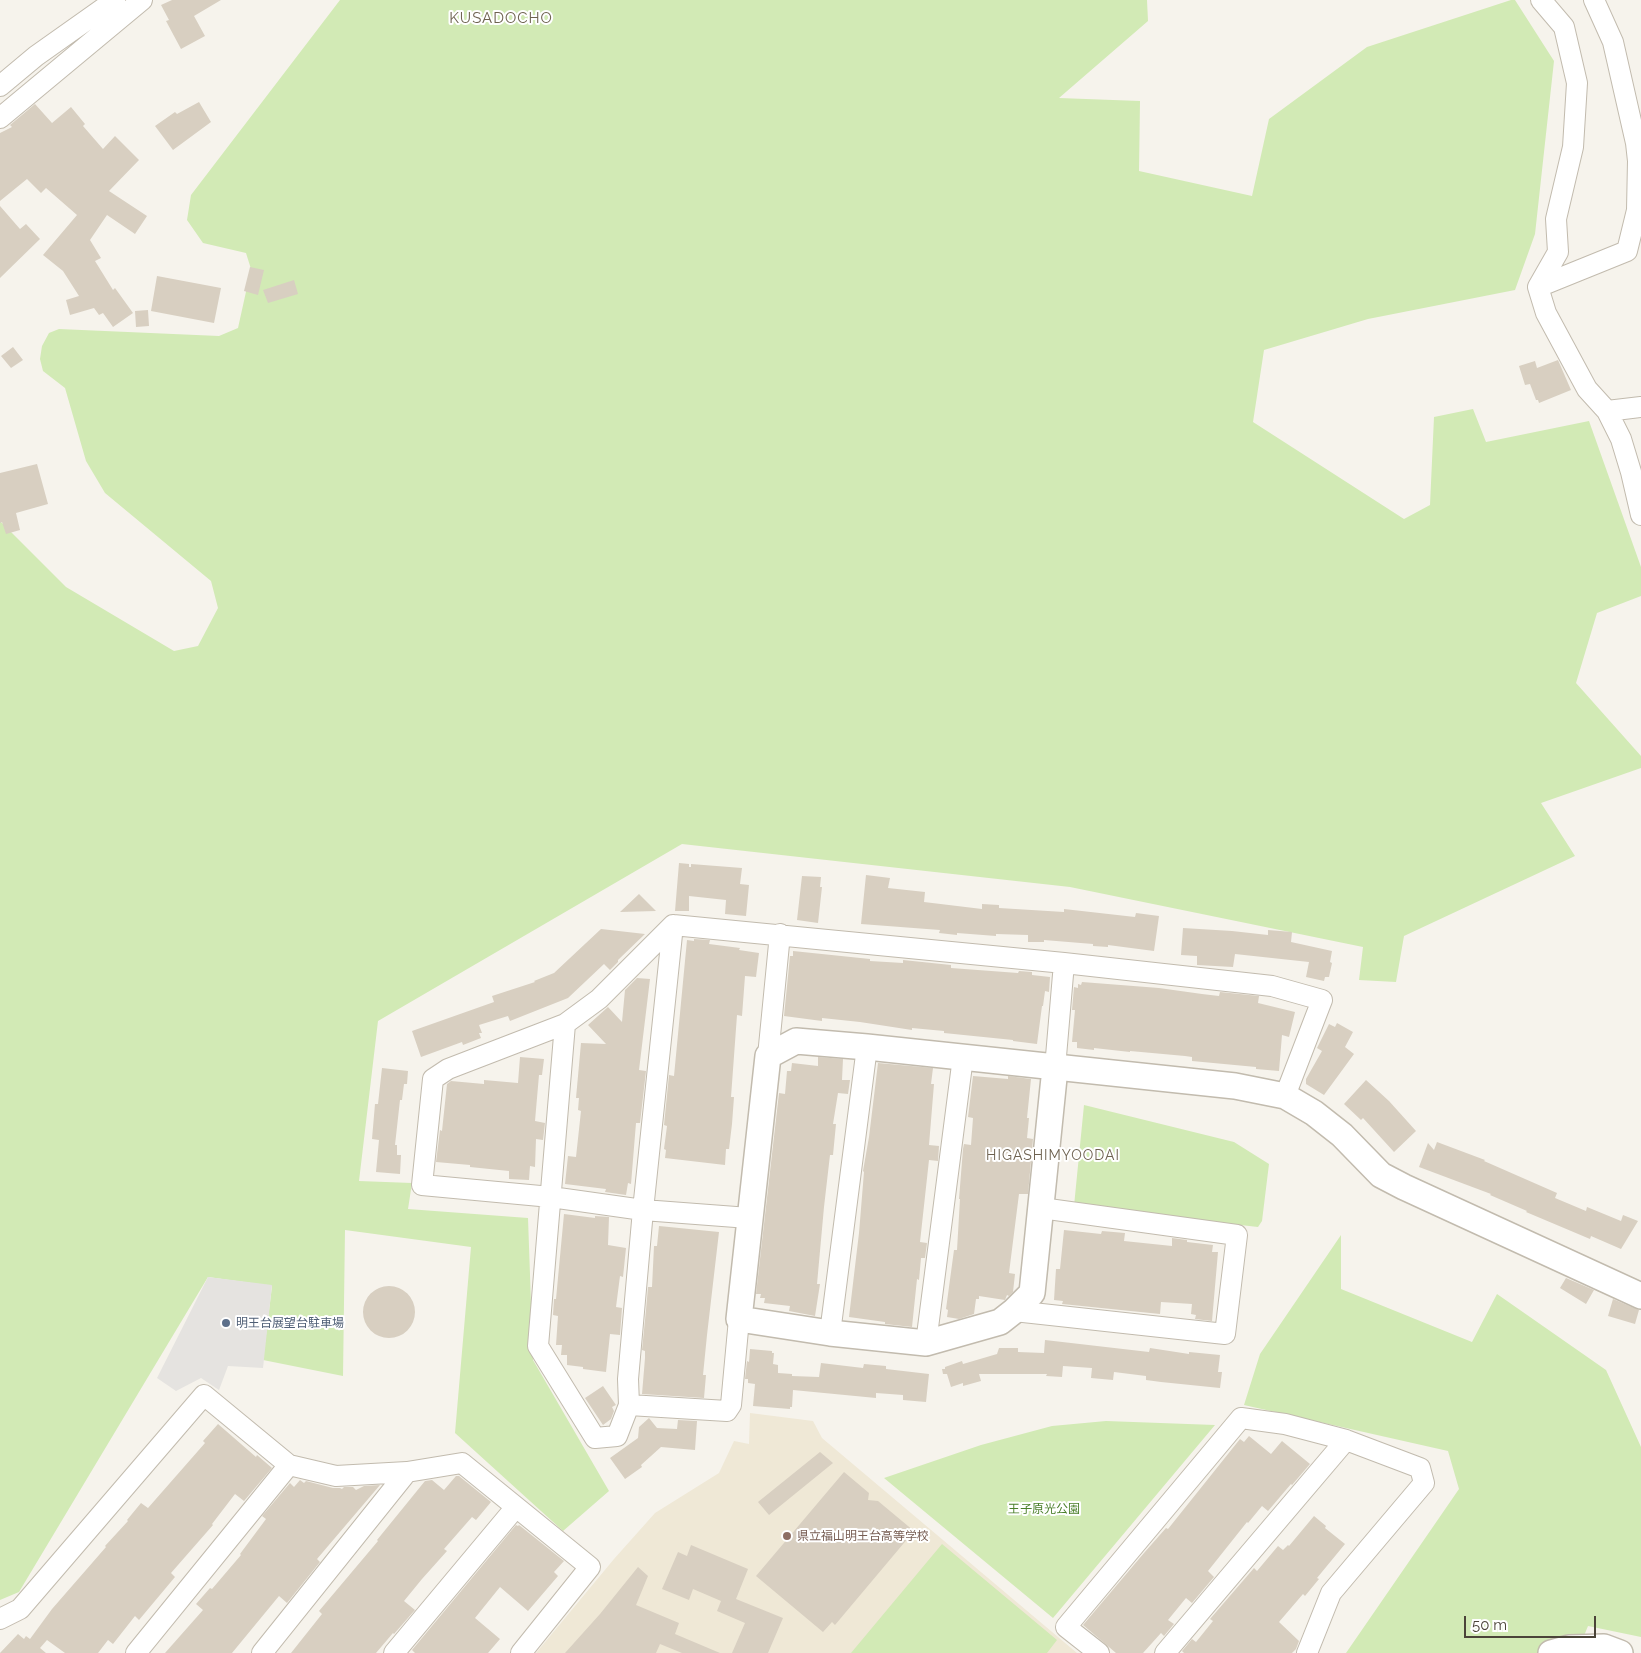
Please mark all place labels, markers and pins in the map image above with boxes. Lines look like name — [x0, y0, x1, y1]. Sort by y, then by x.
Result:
place label: 明王台展望台駐車場 — [236, 1316, 344, 1330]
marker: 明王台展望台駐車場 — [220, 1317, 232, 1329]
place label: 県立福山明王台高等学校 — [797, 1529, 929, 1543]
marker: 県立福山明王台高等学校 — [781, 1530, 793, 1542]

